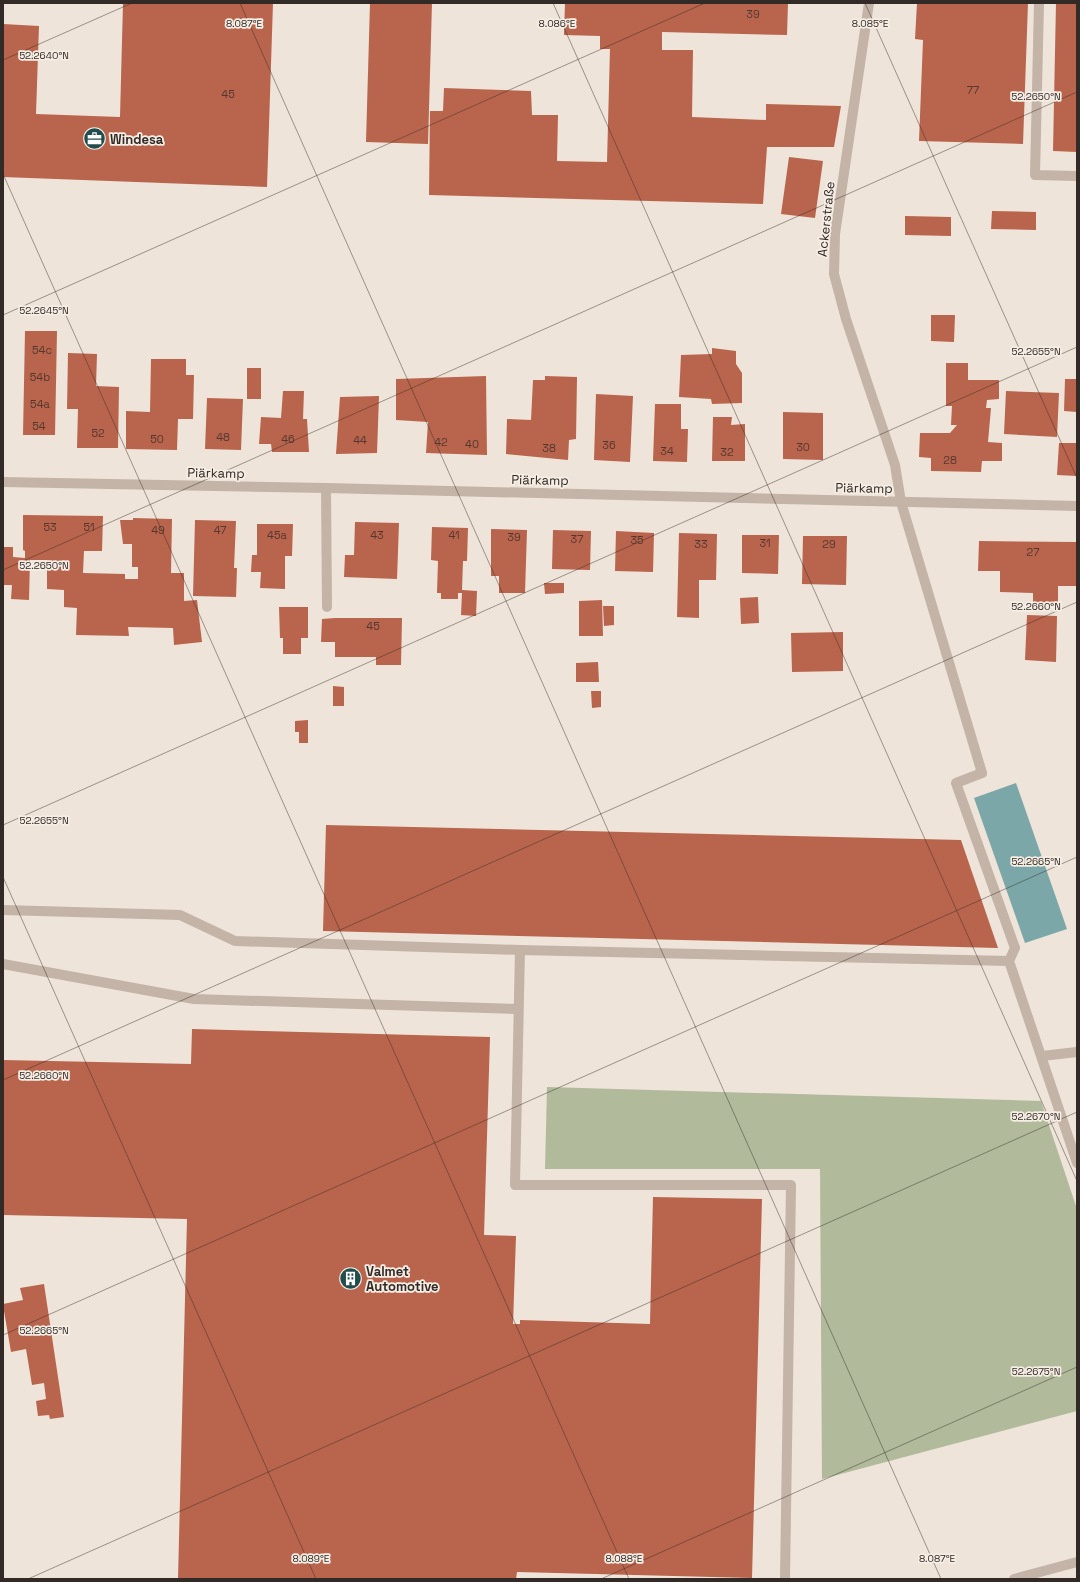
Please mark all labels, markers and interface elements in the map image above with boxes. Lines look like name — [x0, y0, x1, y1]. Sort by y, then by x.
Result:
house number: 39 — [746, 7, 760, 21]
text: 8.087°E — [226, 17, 262, 30]
text: 8.086°E — [539, 17, 576, 30]
text: 8.085°E — [852, 17, 889, 30]
text: 52.2640°N — [19, 49, 69, 62]
house number: 77 — [967, 83, 979, 97]
house number: 45 — [221, 87, 235, 101]
text: 52.2650°N — [1011, 90, 1061, 103]
office icon: Windesa — [82, 126, 108, 152]
place label: Windesa — [110, 131, 164, 148]
street label: Ackerstraße — [814, 180, 838, 258]
text: 52.2645°N — [19, 304, 69, 317]
house number: 54c — [32, 343, 52, 357]
text: 52.2655°N — [1011, 345, 1061, 358]
house number: 54b — [30, 370, 50, 384]
house number: 54a — [30, 397, 51, 411]
house number: 54 — [32, 419, 46, 433]
house number: 52 — [91, 426, 105, 440]
house number: 48 — [216, 430, 230, 444]
house number: 50 — [150, 432, 164, 446]
house number: 46 — [281, 432, 295, 446]
house number: 44 — [353, 433, 367, 447]
house number: 42 — [434, 435, 448, 449]
house number: 40 — [465, 437, 479, 451]
house number: 36 — [602, 438, 616, 452]
house number: 30 — [796, 440, 810, 454]
house number: 38 — [542, 441, 556, 455]
house number: 34 — [660, 444, 674, 458]
house number: 32 — [720, 445, 734, 459]
house number: 28 — [943, 453, 957, 467]
street label: Piärkamp — [187, 464, 245, 482]
street label: Piärkamp — [511, 471, 569, 489]
street label: Piärkamp — [835, 479, 893, 497]
house number: 53 — [43, 520, 57, 534]
house number: 51 — [83, 520, 95, 534]
house number: 49 — [151, 523, 165, 537]
house number: 47 — [214, 523, 226, 537]
house number: 45a — [267, 528, 288, 542]
house number: 43 — [370, 528, 384, 542]
house number: 41 — [448, 528, 460, 542]
house number: 39 — [507, 530, 521, 544]
house number: 37 — [571, 532, 583, 546]
house number: 35 — [630, 533, 644, 547]
house number: 31 — [759, 536, 771, 550]
house number: 33 — [694, 537, 708, 551]
house number: 29 — [822, 537, 836, 551]
house number: 27 — [1027, 545, 1039, 559]
text: 52.2650°N — [19, 559, 69, 572]
text: 52.2660°N — [1011, 600, 1061, 613]
house number: 45 — [366, 619, 380, 633]
text: 52.2655°N — [19, 814, 69, 827]
text: 52.2665°N — [1011, 855, 1061, 868]
text: 52.2660°N — [19, 1069, 69, 1082]
text: 52.2670°N — [1012, 1110, 1060, 1123]
place label: Valmet Automotive — [366, 1263, 439, 1295]
building icon: Valmet Automotive — [337, 1265, 363, 1291]
text: 52.2665°N — [19, 1324, 69, 1337]
text: 52.2675°N — [1012, 1365, 1060, 1378]
text: 8.089°E — [293, 1552, 330, 1565]
text: 8.088°E — [606, 1552, 643, 1565]
text: 8.087°E — [919, 1552, 955, 1565]

